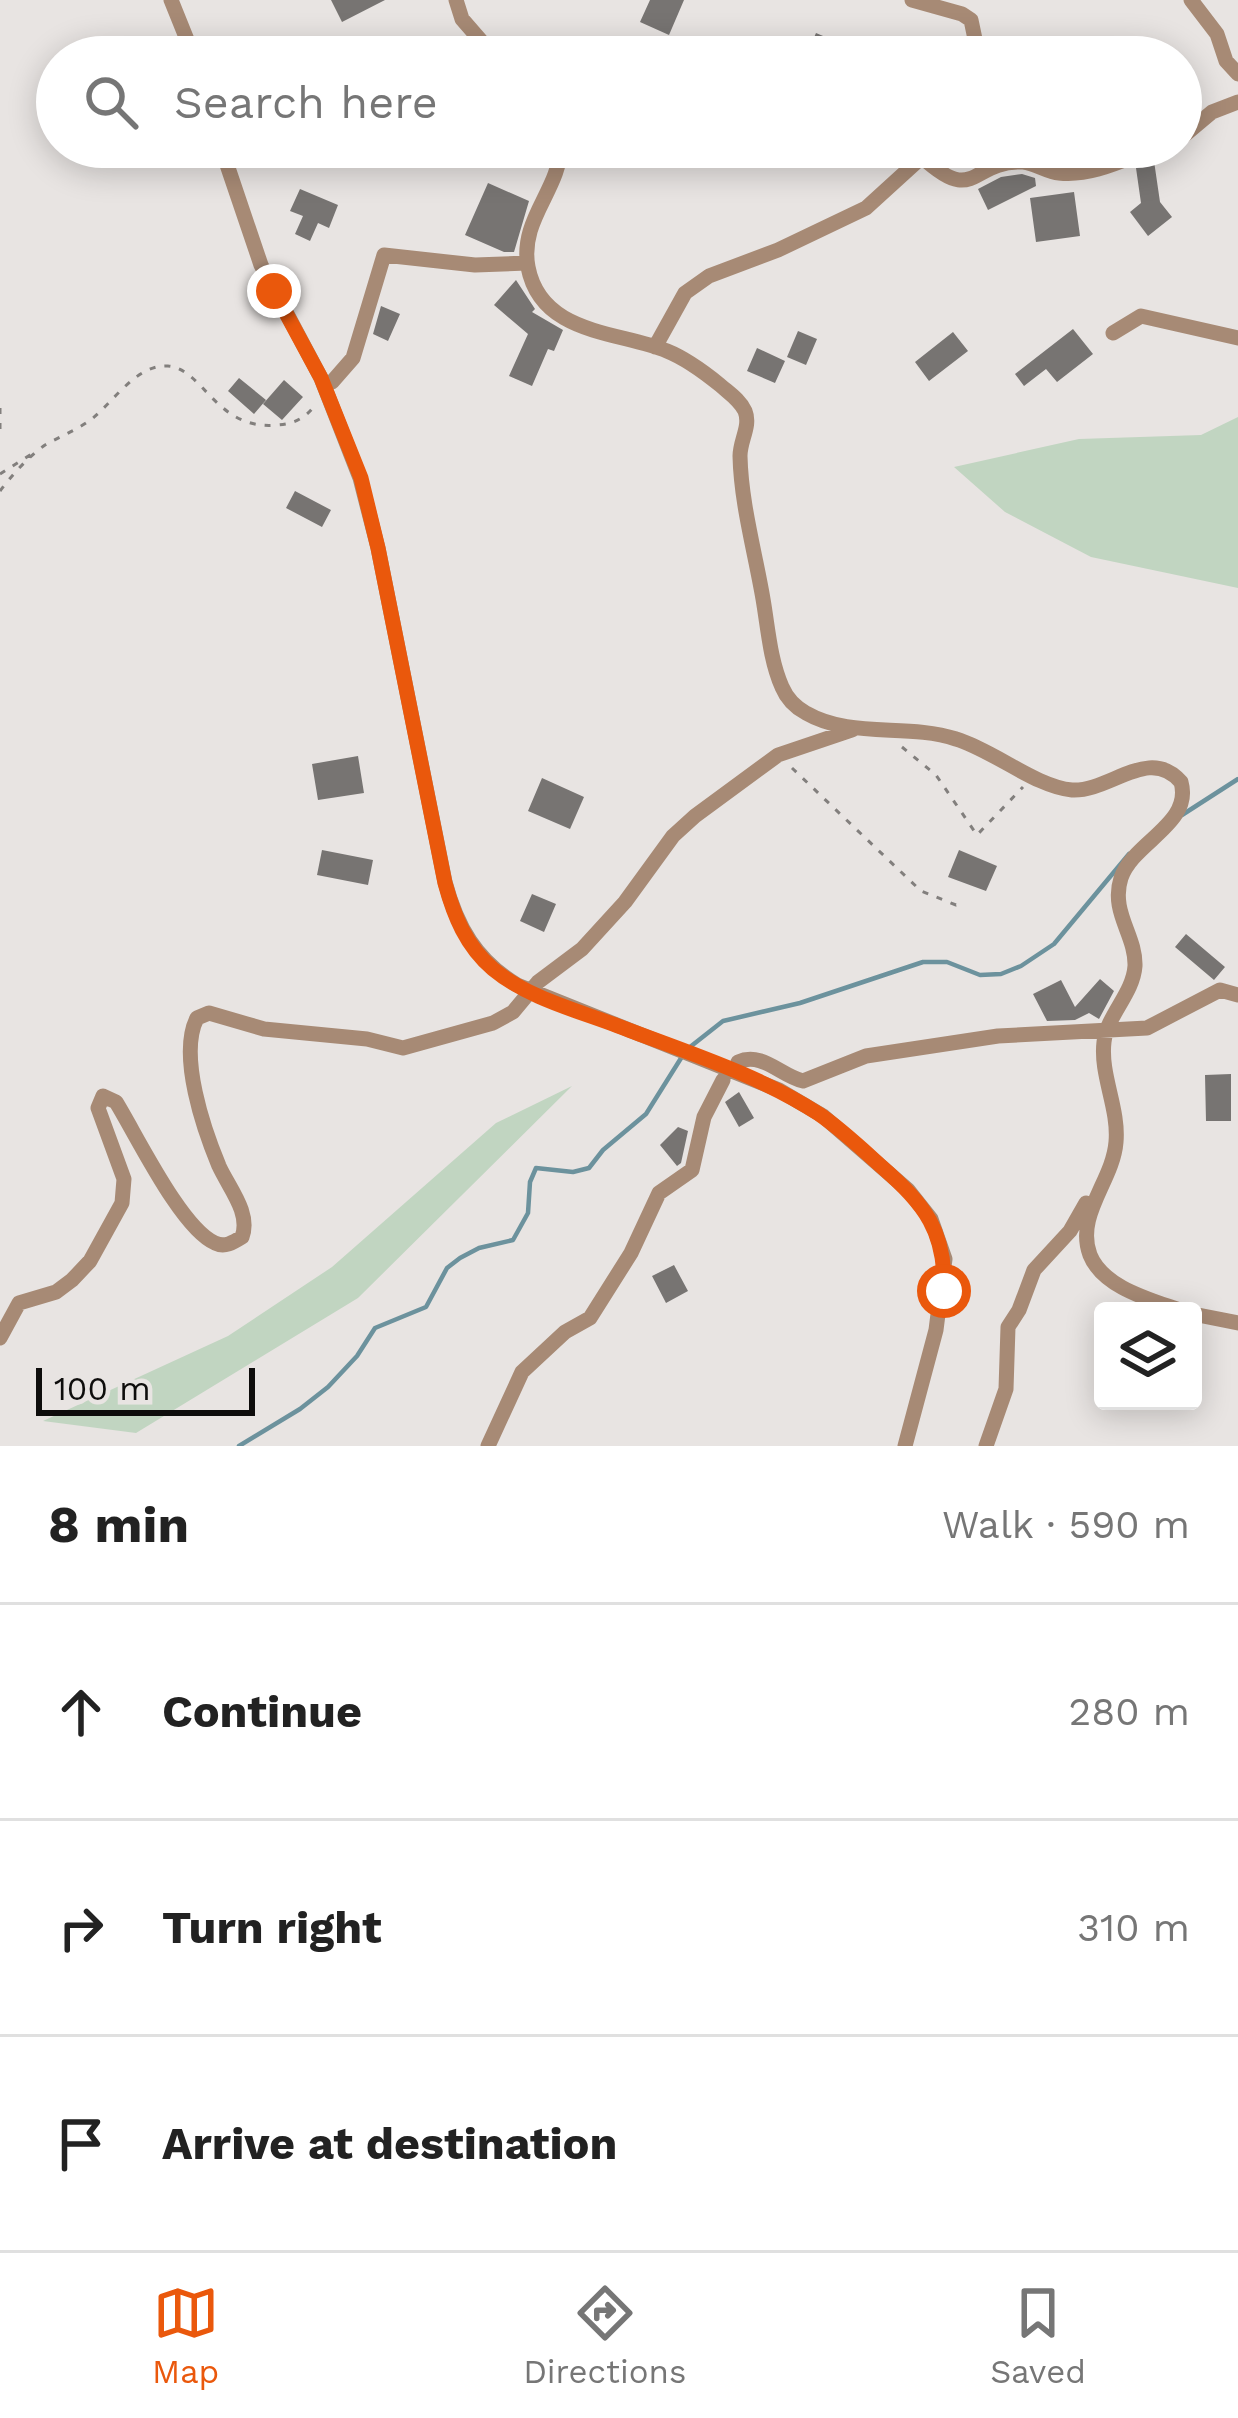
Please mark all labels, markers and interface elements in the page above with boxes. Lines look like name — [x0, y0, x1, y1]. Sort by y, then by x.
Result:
search box — [36, 36, 1202, 168]
icon: search — [78, 69, 144, 135]
text: Search here — [174, 76, 438, 129]
route end — [247, 264, 301, 318]
route start — [917, 1264, 971, 1318]
map controls — [1094, 1302, 1202, 1410]
button: layers — [1094, 1302, 1202, 1410]
scale bar — [36, 1362, 255, 1415]
text: 100 m — [54, 1369, 151, 1408]
text: 8 min — [48, 1495, 189, 1554]
text: Walk · 590 m — [942, 1502, 1190, 1547]
icon: ahead — [48, 1679, 114, 1745]
text: Continue — [162, 1685, 362, 1738]
text: 280 m — [1069, 1689, 1190, 1734]
icon: right — [48, 1895, 114, 1961]
text: Turn right — [162, 1901, 382, 1954]
text: 310 m — [1077, 1905, 1190, 1950]
icon: arrive — [48, 2111, 114, 2177]
text: Arrive at destination — [162, 2117, 617, 2170]
tab: Map — [152, 2280, 219, 2391]
tab: Directions — [523, 2280, 686, 2391]
tab: Saved — [990, 2280, 1086, 2391]

